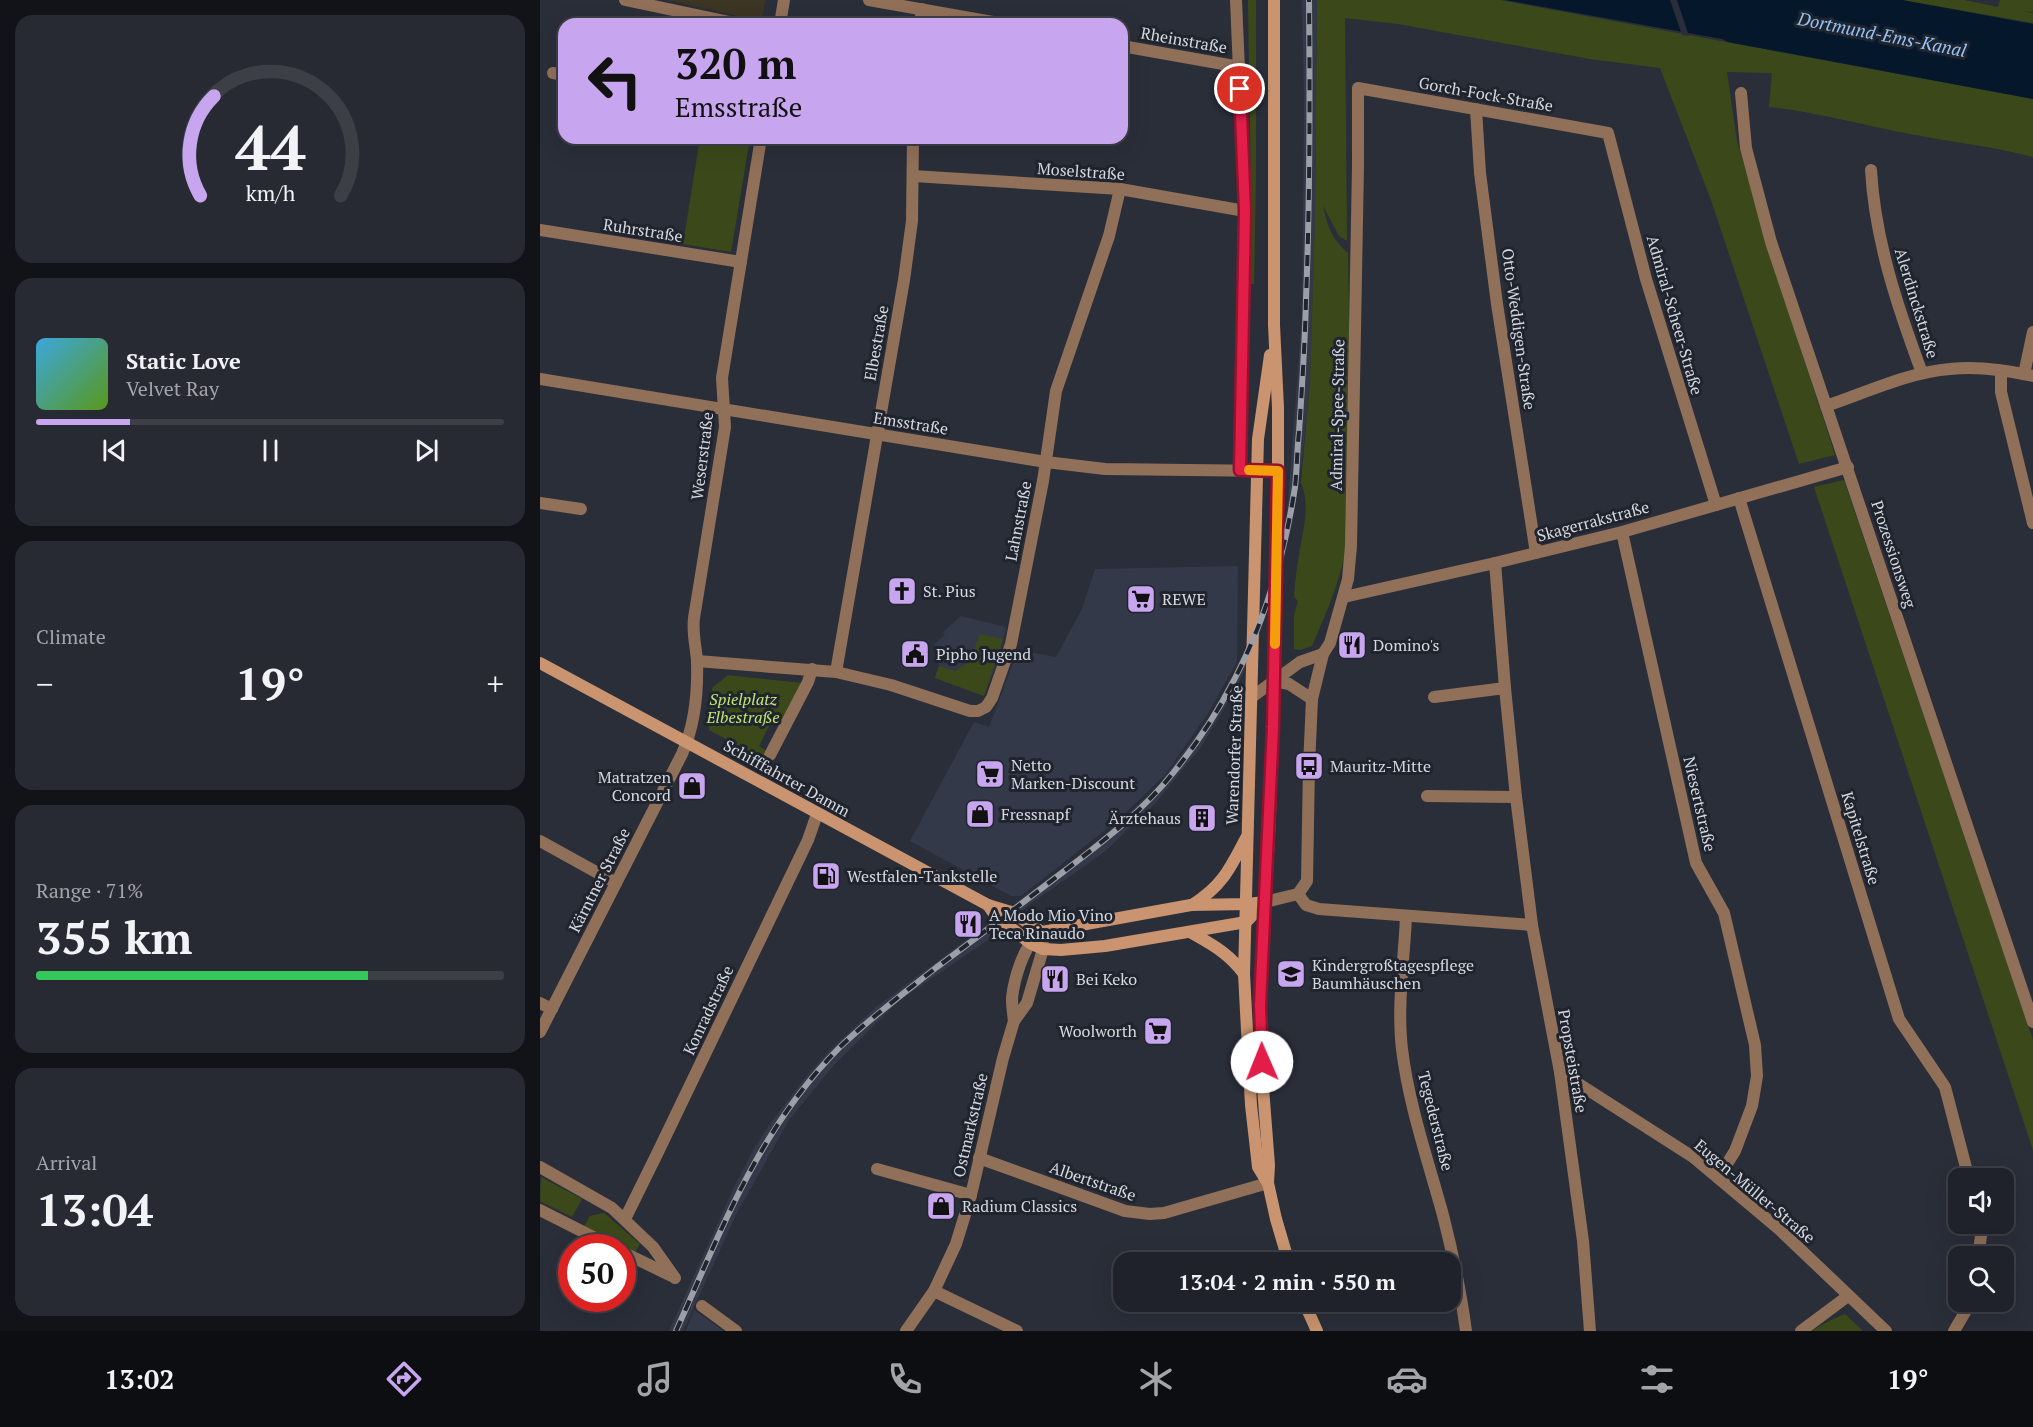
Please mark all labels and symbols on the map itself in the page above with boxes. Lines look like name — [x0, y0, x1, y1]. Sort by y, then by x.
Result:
water label: Dortmund-Ems-Kanal — [1795, 6, 1969, 62]
street label: Rheinstraße — [1139, 22, 1229, 58]
pin — [1214, 63, 1265, 114]
street label: Gorch-Fock-Straße — [1417, 71, 1555, 117]
street label: Moselstraße — [1036, 157, 1126, 185]
street label: Ruhrstraße — [602, 213, 684, 247]
street label: Admiral-Scheer-Straße — [1642, 233, 1708, 397]
street label: Alerdinckstraße — [1890, 245, 1944, 361]
street label: Otto-Weddigen-Straße — [1497, 247, 1541, 411]
street label: Elbestraße — [859, 304, 893, 382]
street label: Admiral-Spee-Straße — [1325, 339, 1349, 491]
street label: Emsstraße — [872, 406, 950, 440]
street label: Weserstraße — [686, 411, 718, 501]
street label: Lahnstraße — [999, 479, 1037, 563]
street label: Skagerrakstraße — [1534, 495, 1652, 547]
street label: Prozessionsweg — [1866, 497, 1922, 611]
church icon: St. Pius — [886, 575, 918, 607]
place label: St. Pius — [923, 580, 976, 602]
supermarket icon: REWE — [1125, 583, 1157, 615]
place label: REWE — [1162, 588, 1206, 610]
restaurant icon: Domino's — [1336, 629, 1368, 661]
place label: Domino's — [1373, 634, 1440, 656]
public building icon: Pipho Jugend — [899, 638, 931, 670]
place label: Pipho Jugend — [936, 643, 1031, 665]
street label: Warendorfer Straße — [1221, 685, 1247, 825]
park label: Spielplatz Elbestraße — [705, 688, 780, 728]
street label: Schifffahrter Damm — [720, 734, 854, 822]
bus stop icon: Mauritz-Mitte — [1293, 750, 1325, 782]
place label: Netto Marken-Discount — [1011, 754, 1135, 794]
street label: Niesertstraße — [1678, 754, 1722, 854]
place label: Mauritz-Mitte — [1330, 755, 1431, 777]
supermarket icon: Netto Marken-Discount — [974, 758, 1006, 790]
place label: Matratzen Concord — [598, 766, 671, 806]
shop icon: Matratzen Concord — [676, 770, 708, 802]
street label: Kapitelstraße — [1836, 789, 1886, 887]
shop icon: Fressnapf — [964, 798, 996, 830]
building icon: Ärztehaus — [1186, 802, 1218, 834]
place label: Fressnapf — [1001, 803, 1071, 825]
place label: Ärztehaus — [1109, 807, 1181, 829]
street label: Kärntner Straße — [563, 824, 635, 936]
fuel station icon: Westfalen-Tankstelle — [810, 860, 842, 892]
place label: Westfalen-Tankstelle — [847, 865, 997, 887]
place label: A Modo Mio Vino Teca Rinaudo — [989, 904, 1113, 944]
restaurant icon: A Modo Mio Vino Teca Rinaudo — [952, 908, 984, 940]
place label: Kindergroßtagespflege Baumhäuschen — [1312, 954, 1474, 994]
school or university icon: Kindergroßtagespflege Baumhäuschen — [1275, 958, 1307, 990]
street label: Konradstraße — [678, 962, 738, 1058]
restaurant icon: Bei Keko — [1039, 963, 1071, 995]
place label: Bei Keko — [1076, 968, 1137, 990]
street label: Propsteistraße — [1553, 1008, 1593, 1114]
supermarket icon: Woolworth — [1142, 1015, 1174, 1047]
place label: Woolworth — [1059, 1020, 1138, 1042]
position arrow — [1230, 1030, 1294, 1094]
street label: Tegederstraße — [1413, 1069, 1459, 1173]
street label: Ostmarkstraße — [947, 1071, 993, 1179]
street label: Eugen-Müller-Straße — [1690, 1134, 1820, 1248]
street label: Albertstraße — [1047, 1156, 1139, 1206]
shop icon: Radium Classics — [925, 1190, 957, 1222]
place label: Radium Classics — [962, 1195, 1077, 1217]
speed limit sign: 50 — [558, 1234, 636, 1312]

